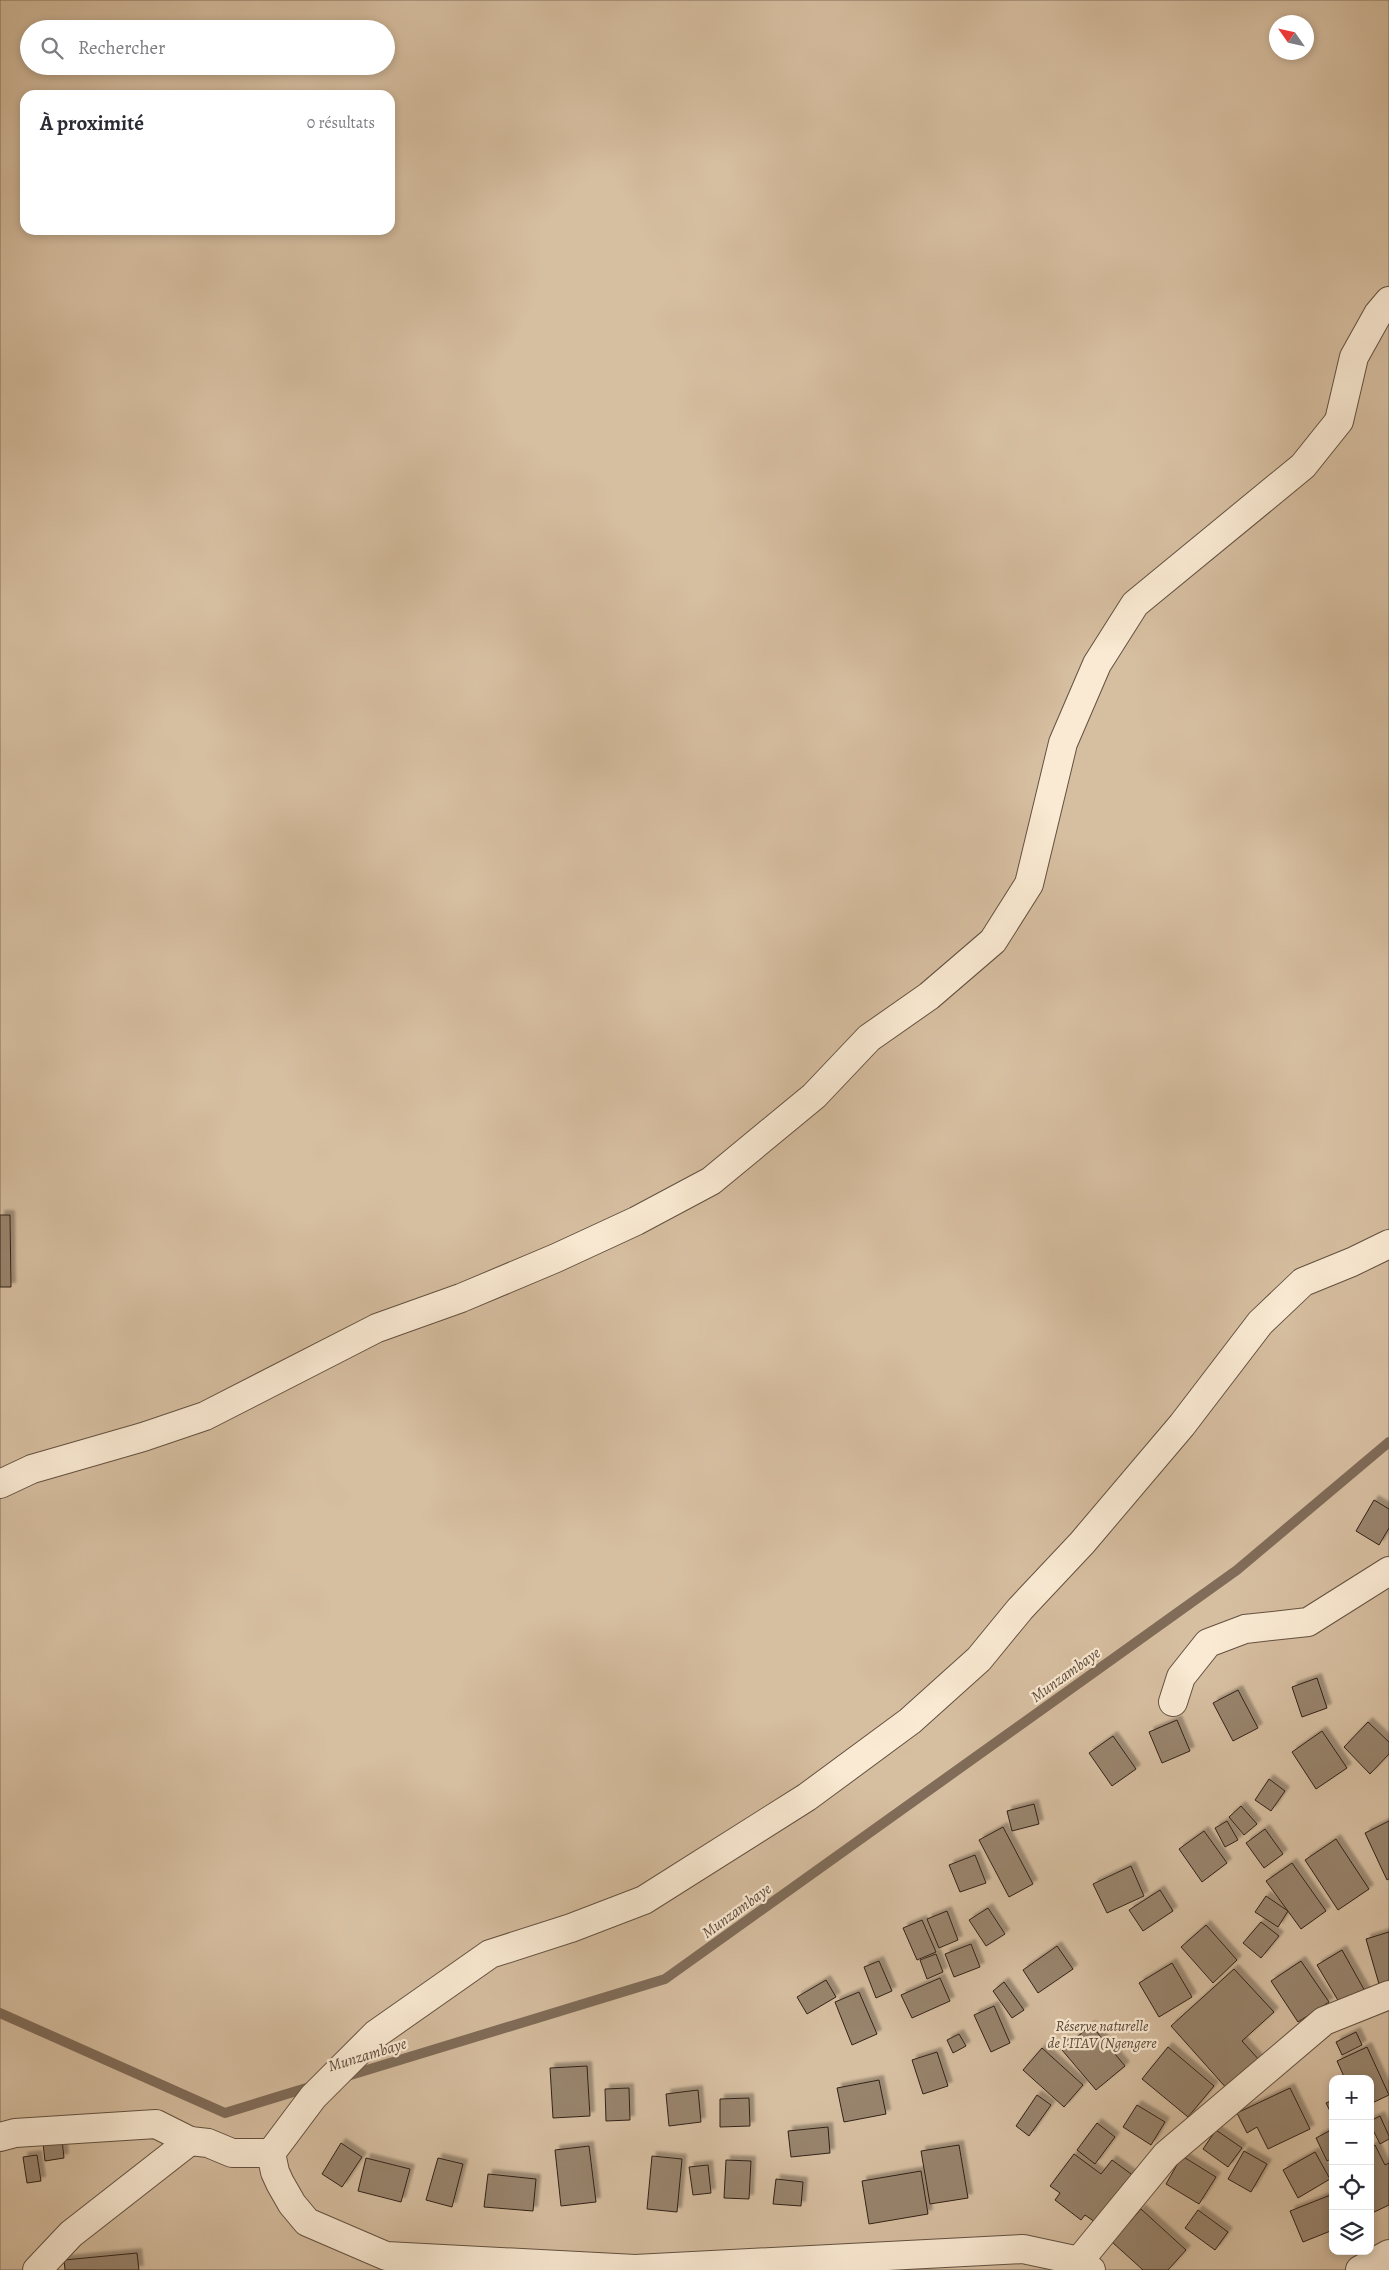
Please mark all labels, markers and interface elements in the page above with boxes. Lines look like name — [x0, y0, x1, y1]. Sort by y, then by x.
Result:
north arrow — [1269, 15, 1314, 60]
search box — [20, 20, 395, 75]
icon: search — [38, 34, 66, 62]
text: Rechercher — [78, 35, 165, 61]
text: À proximité — [40, 109, 144, 137]
text: 0 résultats — [307, 112, 375, 134]
water label: Munzambaye — [1026, 1642, 1105, 1708]
water label: Munzambaye — [697, 1878, 776, 1944]
park label: Réserve naturelle de l'ITAV (Ngengere — [1047, 2016, 1157, 2053]
water label: Munzambaye — [325, 2033, 410, 2077]
map controls — [1329, 2075, 1374, 2255]
button: + — [1329, 2075, 1374, 2120]
button: − — [1329, 2120, 1374, 2165]
button: locate — [1329, 2165, 1374, 2210]
button: layers — [1329, 2210, 1374, 2255]

